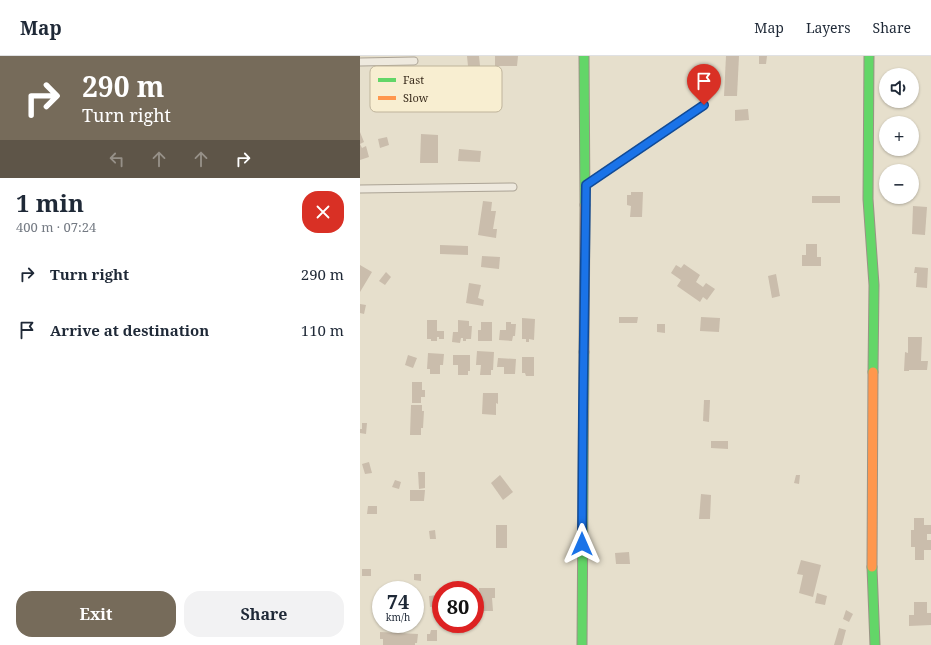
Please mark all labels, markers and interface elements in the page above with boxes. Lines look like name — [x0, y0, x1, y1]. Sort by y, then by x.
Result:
text: Map — [20, 15, 62, 41]
text: Map — [754, 18, 784, 37]
text: Layers — [806, 18, 851, 37]
text: Share — [873, 18, 911, 37]
pin — [687, 64, 721, 105]
legend — [370, 66, 502, 112]
text: 290 m — [82, 67, 164, 105]
map controls — [879, 68, 919, 204]
button: sound — [879, 68, 919, 108]
icon: arrive — [693, 70, 715, 92]
icon: right — [16, 72, 68, 124]
text: Fast — [403, 72, 424, 87]
text: Slow — [403, 90, 429, 105]
text: Turn right — [82, 103, 171, 127]
button: + — [879, 116, 919, 156]
icon: left — [106, 148, 128, 170]
icon: ahead — [148, 148, 170, 170]
icon: ahead — [190, 148, 212, 170]
icon: right — [232, 148, 254, 170]
button: − — [879, 164, 919, 204]
text: 1 min — [16, 186, 84, 219]
button: close — [302, 191, 344, 233]
text: 400 m · 07:24 — [16, 218, 96, 236]
icon: right — [16, 263, 38, 285]
text: Turn right — [50, 264, 129, 284]
text: 290 m — [301, 264, 344, 284]
icon: arrive — [16, 319, 38, 341]
text: Arrive at destination — [50, 320, 209, 340]
text: 110 m — [301, 320, 344, 340]
position arrow — [561, 523, 603, 565]
speed limit sign: 80 — [432, 581, 484, 633]
text: 74 — [387, 588, 409, 615]
button: Exit — [16, 591, 176, 637]
button: Share — [184, 591, 344, 637]
text: km/h — [386, 610, 410, 624]

